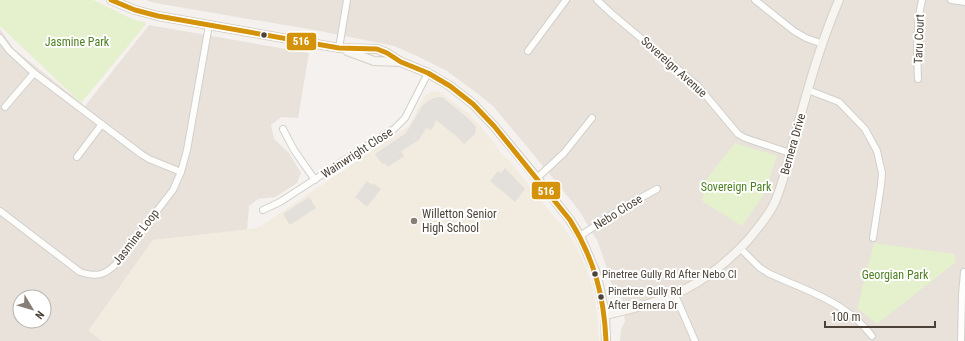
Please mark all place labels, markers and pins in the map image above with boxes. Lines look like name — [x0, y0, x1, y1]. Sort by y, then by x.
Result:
unlabelled marker — [259, 30, 269, 40]
place label: Willetton Senior High School — [422, 207, 497, 235]
marker: Willetton Senior High School — [409, 216, 419, 226]
place label: Pinetree Gully Rd After Nebo Cl — [602, 268, 737, 281]
marker: Pinetree Gully Rd After Nebo Cl — [590, 269, 600, 279]
place label: Pinetree Gully Rd After Bernera Dr — [608, 285, 682, 312]
marker: Pinetree Gully Rd After Bernera Dr — [596, 292, 606, 302]

